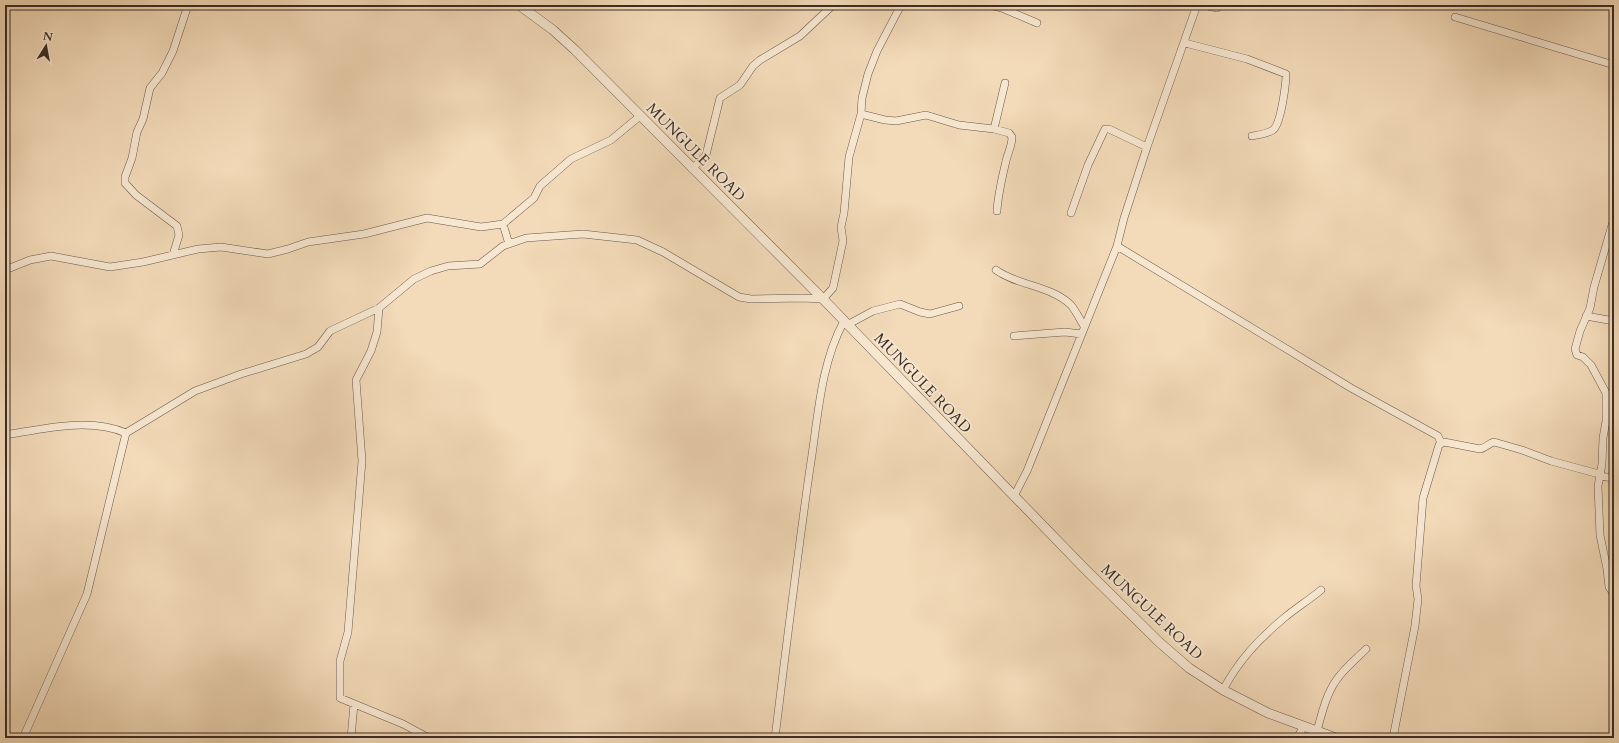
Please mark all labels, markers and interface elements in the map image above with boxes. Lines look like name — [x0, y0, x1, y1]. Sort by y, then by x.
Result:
north arrow — [26, 26, 66, 66]
text: N — [42, 28, 54, 45]
street label: MUNGULE ROAD — [642, 98, 750, 206]
street label: MUNGULE ROAD — [870, 329, 976, 437]
street label: MUNGULE ROAD — [1097, 560, 1207, 664]

